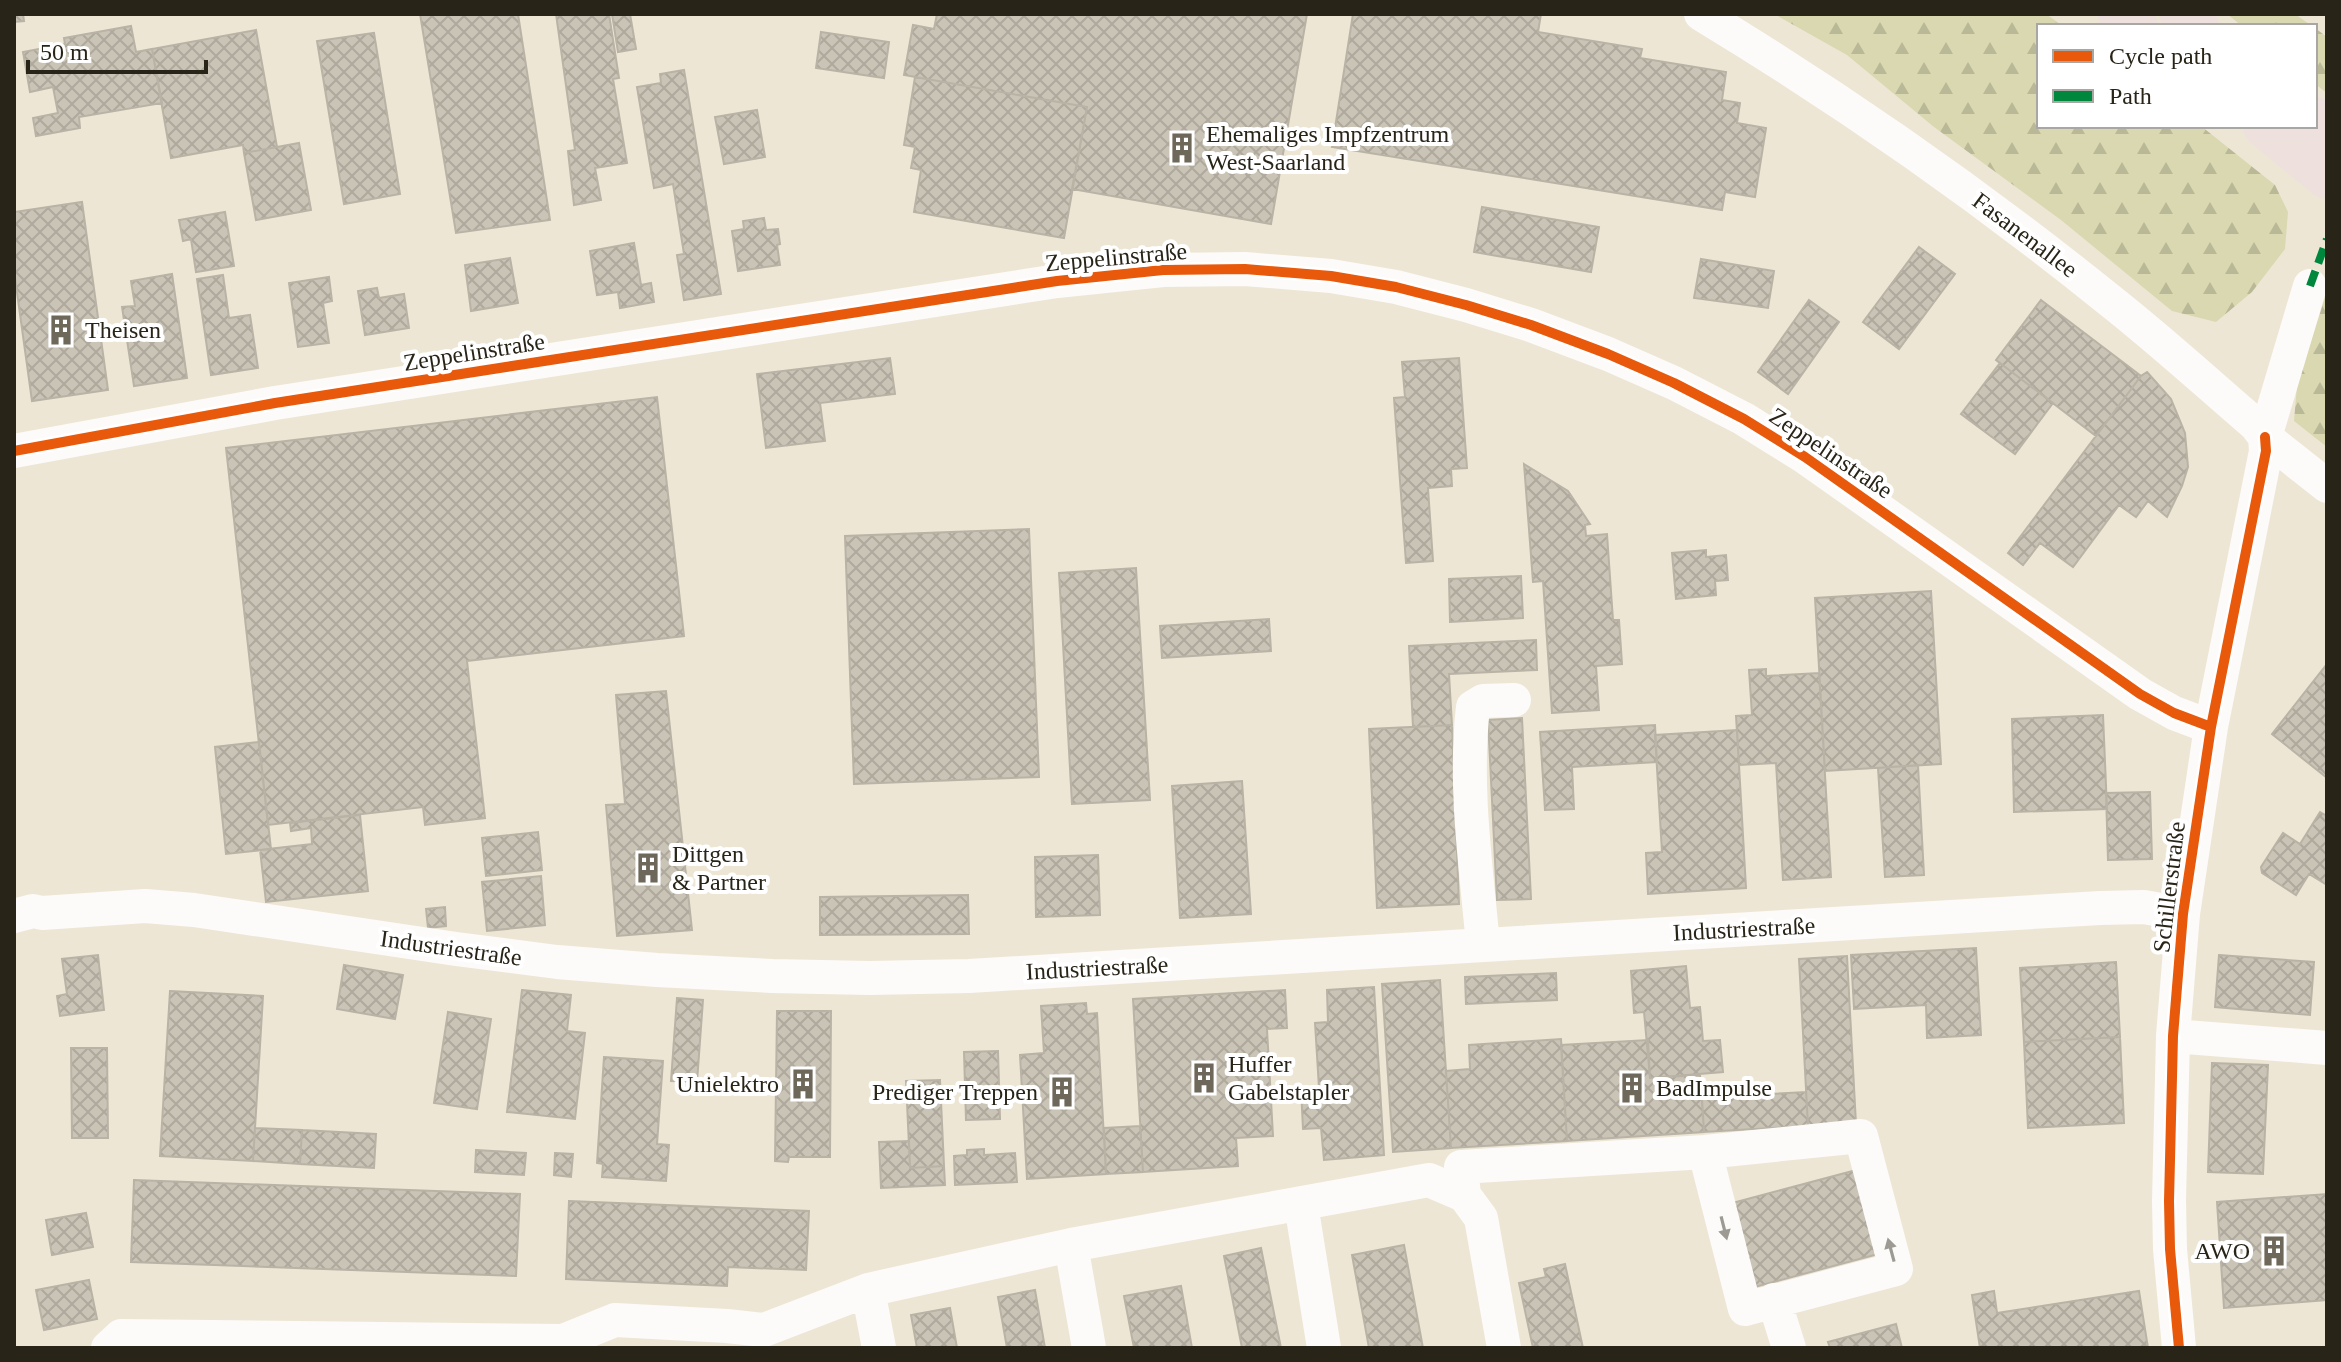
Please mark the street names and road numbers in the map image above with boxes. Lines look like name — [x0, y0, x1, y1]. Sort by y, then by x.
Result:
street label: Fasanenallee — [1968, 187, 2082, 283]
street label: Zeppelinstraße — [1044, 238, 1188, 276]
street label: Zeppelinstraße — [402, 328, 546, 376]
street label: Zeppelinstraße — [1765, 402, 1897, 504]
street label: Schillerstraße — [2148, 820, 2190, 954]
street label: Industriestraße — [1672, 912, 1816, 946]
street label: Industriestraße — [379, 925, 523, 971]
street label: Industriestraße — [1025, 951, 1169, 985]

